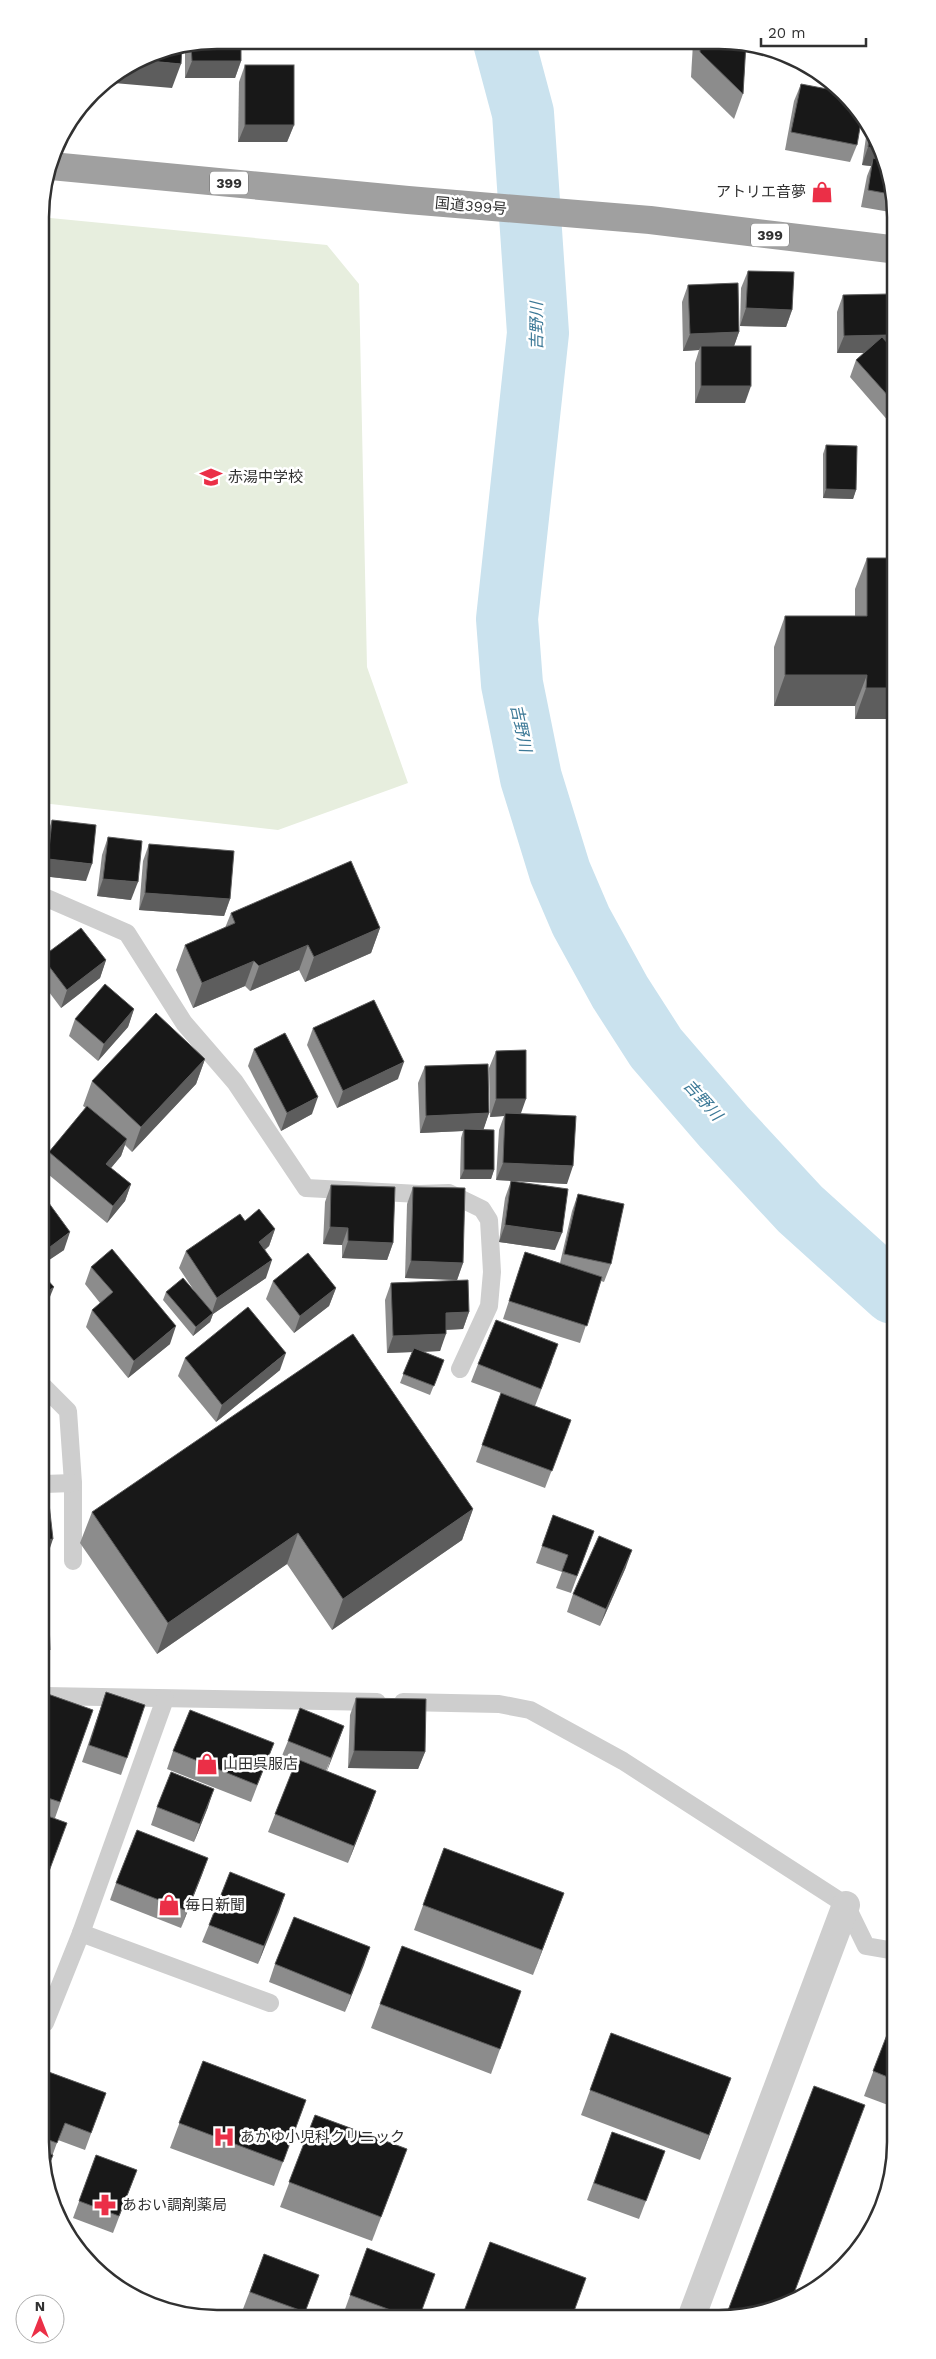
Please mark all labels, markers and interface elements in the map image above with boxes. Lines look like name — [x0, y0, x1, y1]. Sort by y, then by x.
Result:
scale bar — [761, 15, 866, 47]
text: 20 m — [768, 24, 806, 42]
road number: 399 — [210, 172, 248, 194]
shop icon: アトリエ音夢 — [809, 179, 835, 205]
place label: アトリエ音夢 — [716, 183, 806, 201]
street label: 国道399号 — [434, 194, 508, 218]
road number: 399 — [751, 224, 789, 246]
water label: 吉野川 — [527, 300, 546, 350]
school or university icon: 赤湯中学校 — [198, 464, 224, 490]
place label: 赤湯中学校 — [228, 468, 303, 486]
water label: 吉野川 — [507, 703, 536, 755]
water label: 吉野川 — [680, 1076, 727, 1126]
shop icon: 山田呉服店 — [194, 1751, 220, 1777]
place label: 山田呉服店 — [223, 1755, 298, 1773]
shop icon: 毎日新聞 — [156, 1892, 182, 1918]
place label: 毎日新聞 — [185, 1896, 245, 1914]
hospital icon: あかゆ小児科クリニック — [211, 2124, 237, 2150]
place label: あかゆ小児科クリニック — [240, 2128, 405, 2146]
pharmacy icon: あおい調剤薬局 — [92, 2192, 118, 2218]
place label: あおい調剤薬局 — [122, 2196, 227, 2214]
north arrow — [15, 2294, 65, 2344]
text: N — [35, 2298, 45, 2314]

